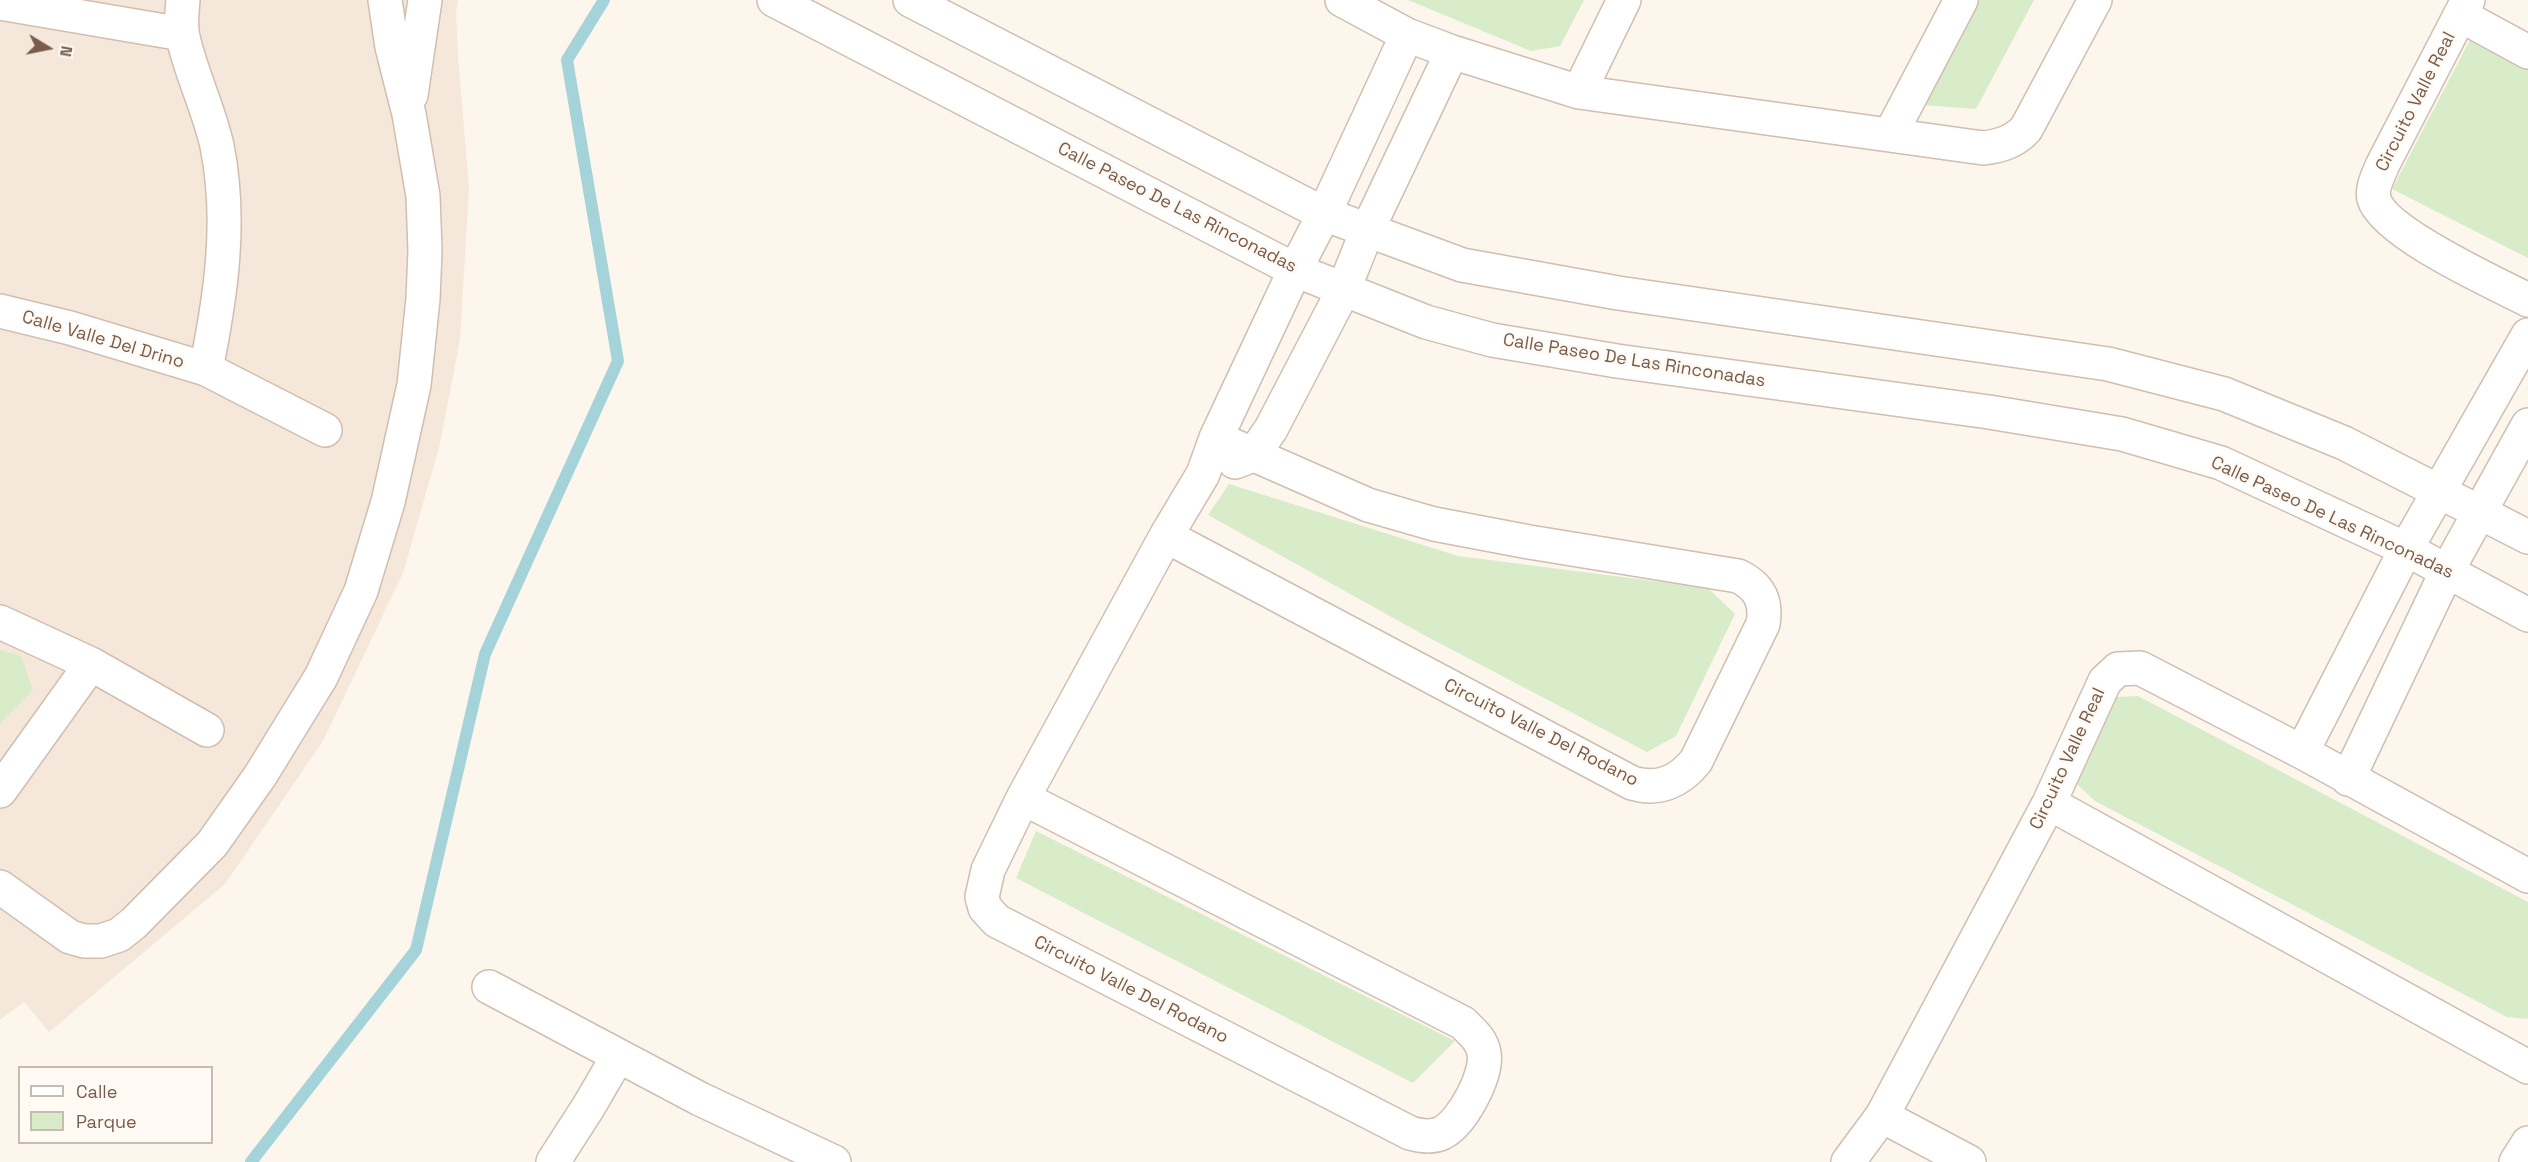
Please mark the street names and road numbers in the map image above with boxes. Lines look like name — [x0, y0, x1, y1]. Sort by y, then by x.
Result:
street label: Circuito Valle Real — [2371, 28, 2461, 176]
street label: Calle Paseo De Las Rinconadas — [1054, 138, 1300, 278]
street label: Calle Valle Del Drino — [19, 306, 187, 374]
street label: Calle Paseo De Las Rinconadas — [1501, 330, 1767, 392]
street label: Calle Paseo De Las Rinconadas — [2207, 452, 2457, 584]
street label: Circuito Valle Del Rodano — [1440, 674, 1642, 792]
street label: Circuito Valle Real — [2026, 685, 2110, 833]
street label: Circuito Valle Del Rodano — [1030, 931, 1232, 1049]

